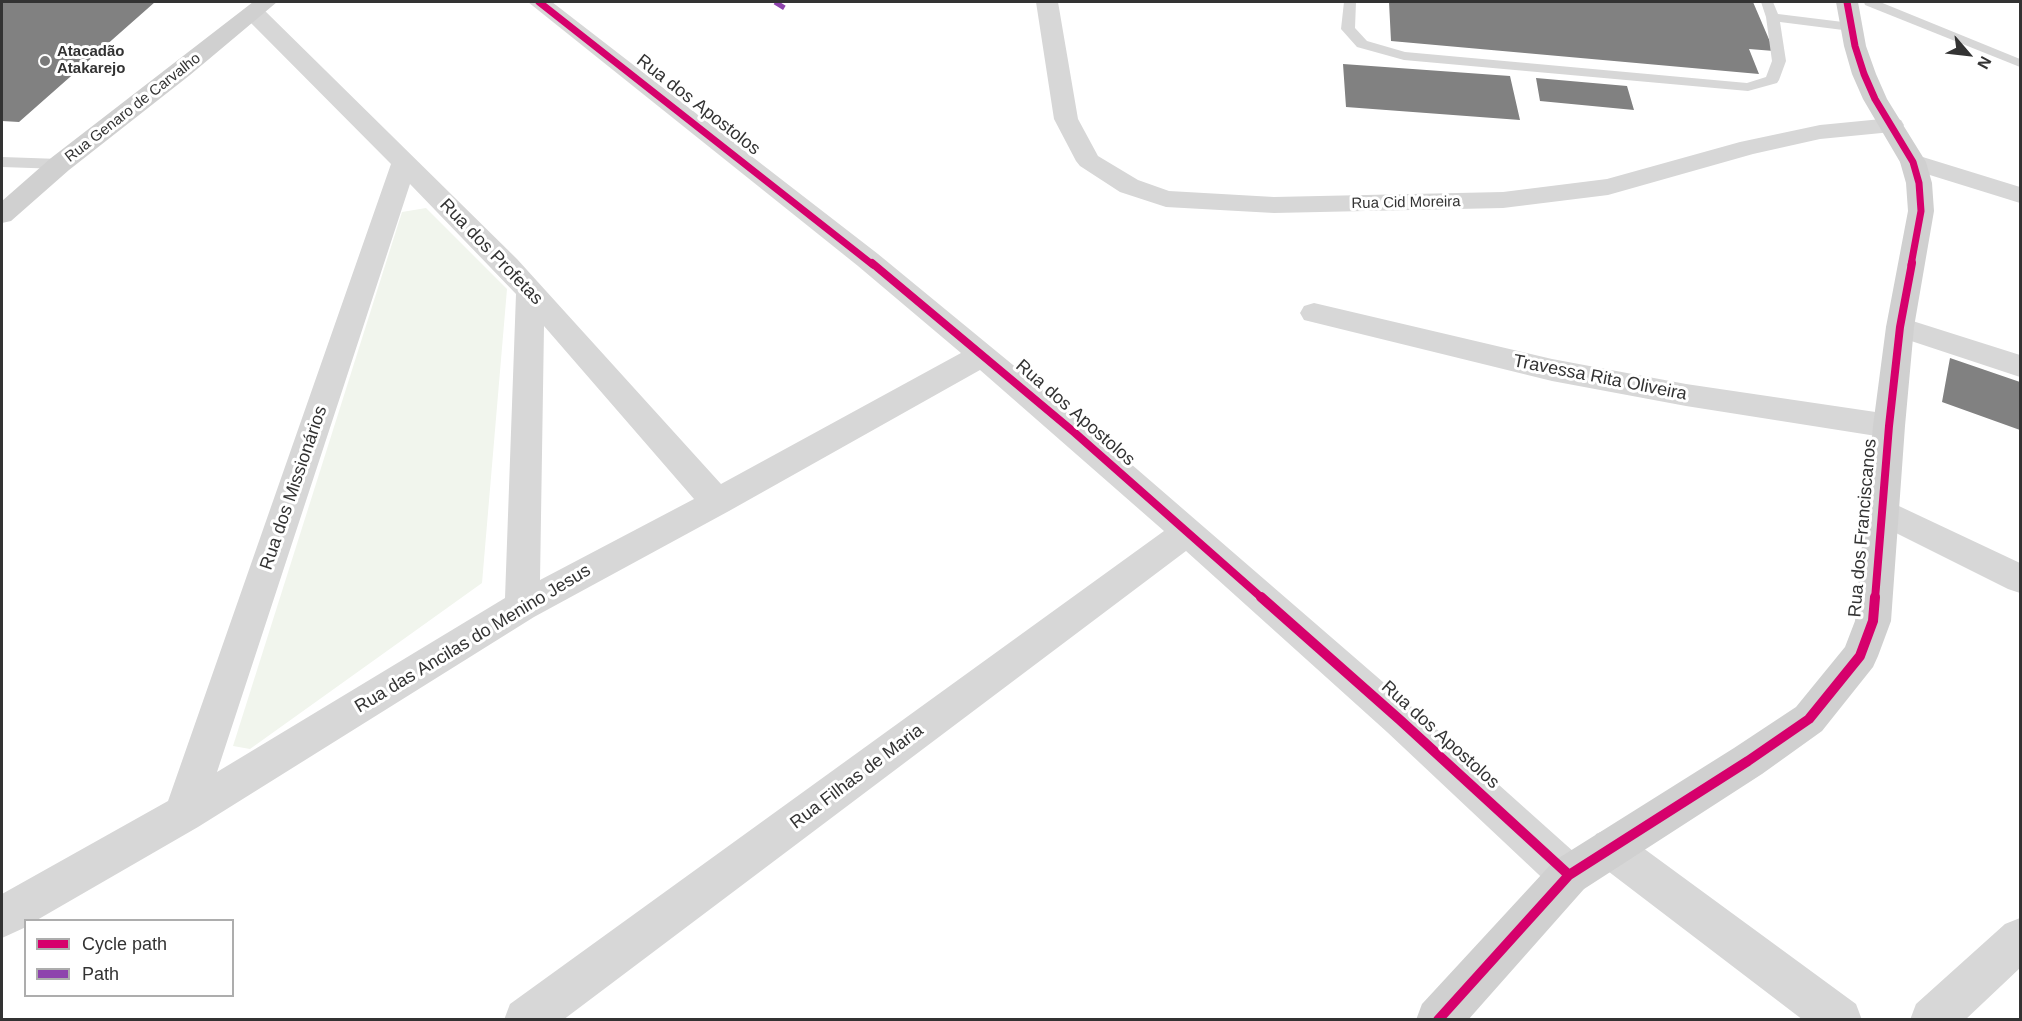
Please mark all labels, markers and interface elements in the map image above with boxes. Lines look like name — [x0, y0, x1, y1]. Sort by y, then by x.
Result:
north arrow — [1938, 24, 1998, 84]
place label: Atacadão Atakarejo — [57, 43, 125, 78]
street label: Rua Genaro de Carvalho — [62, 50, 204, 166]
street label: Rua dos Apostolos — [632, 50, 764, 160]
marker: Atacadão Atakarejo — [38, 54, 52, 68]
text: N — [1974, 54, 1995, 72]
street label: Rua Cid Moreira — [1351, 193, 1461, 213]
street label: Rua dos Profetas — [435, 194, 547, 310]
street label: Travessa Rita Oliveira — [1511, 351, 1689, 405]
street label: Rua dos Apostolos — [1011, 355, 1139, 471]
street label: Rua dos Missionários — [256, 403, 332, 573]
street label: Rua dos Franciscanos — [1844, 438, 1882, 618]
street label: Rua das Ancilas do Menino Jesus — [351, 560, 595, 718]
street label: Rua dos Apostolos — [1377, 676, 1503, 794]
street label: Rua Filhas de Maria — [786, 720, 928, 834]
legend — [24, 919, 234, 997]
text: Cycle path — [82, 934, 167, 954]
text: Path — [82, 964, 119, 984]

